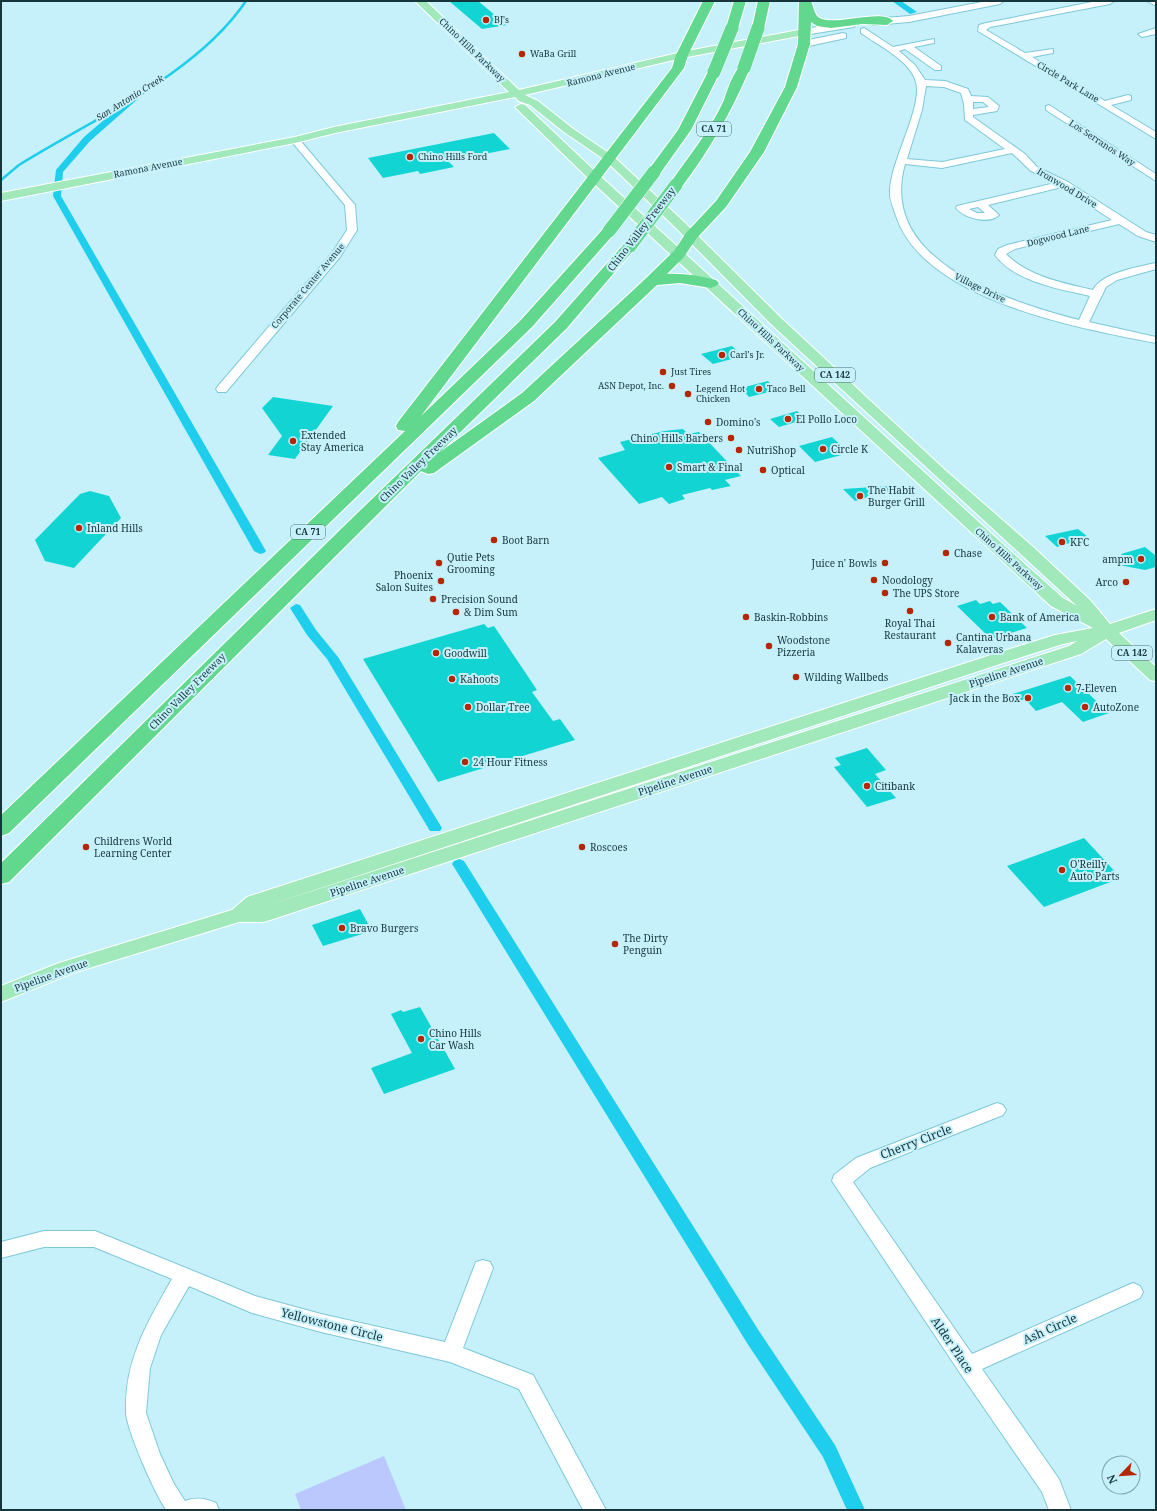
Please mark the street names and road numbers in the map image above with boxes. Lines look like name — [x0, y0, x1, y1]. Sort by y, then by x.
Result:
street label: Chino Hills Parkway — [436, 15, 509, 85]
street label: Circle Park Lane — [1035, 58, 1102, 105]
street label: Ramona Avenue — [565, 60, 637, 89]
street label: Los Serranos Way — [1067, 116, 1139, 169]
road number: CA 71 — [697, 122, 731, 136]
street label: Ramona Avenue — [112, 154, 184, 181]
street label: Ironwood Drive — [1035, 164, 1100, 211]
street label: Chino Valley Freeway — [604, 184, 678, 274]
street label: Dogwood Lane — [1025, 221, 1091, 250]
street label: Corporate Center Avenue — [268, 240, 347, 331]
street label: Village Drive — [953, 270, 1008, 306]
street label: Chino Hills Parkway — [735, 305, 808, 375]
road number: CA 142 — [815, 368, 855, 382]
street label: Chino Valley Freeway — [376, 423, 460, 505]
road number: CA 71 — [291, 525, 325, 539]
street label: Chino Hills Parkway — [973, 525, 1047, 593]
road number: CA 142 — [1112, 646, 1152, 660]
street label: Chino Valley Freeway — [146, 649, 229, 732]
street label: Pipeline Avenue — [967, 653, 1045, 691]
street label: Pipeline Avenue — [636, 761, 714, 799]
street label: Pipeline Avenue — [328, 862, 406, 900]
street label: Pipeline Avenue — [12, 955, 90, 995]
street label: Cherry Circle — [878, 1120, 954, 1163]
street label: Yellowstone Circle — [278, 1303, 385, 1345]
street label: Ash Circle — [1020, 1309, 1080, 1348]
street label: Alder Place — [927, 1313, 978, 1376]

